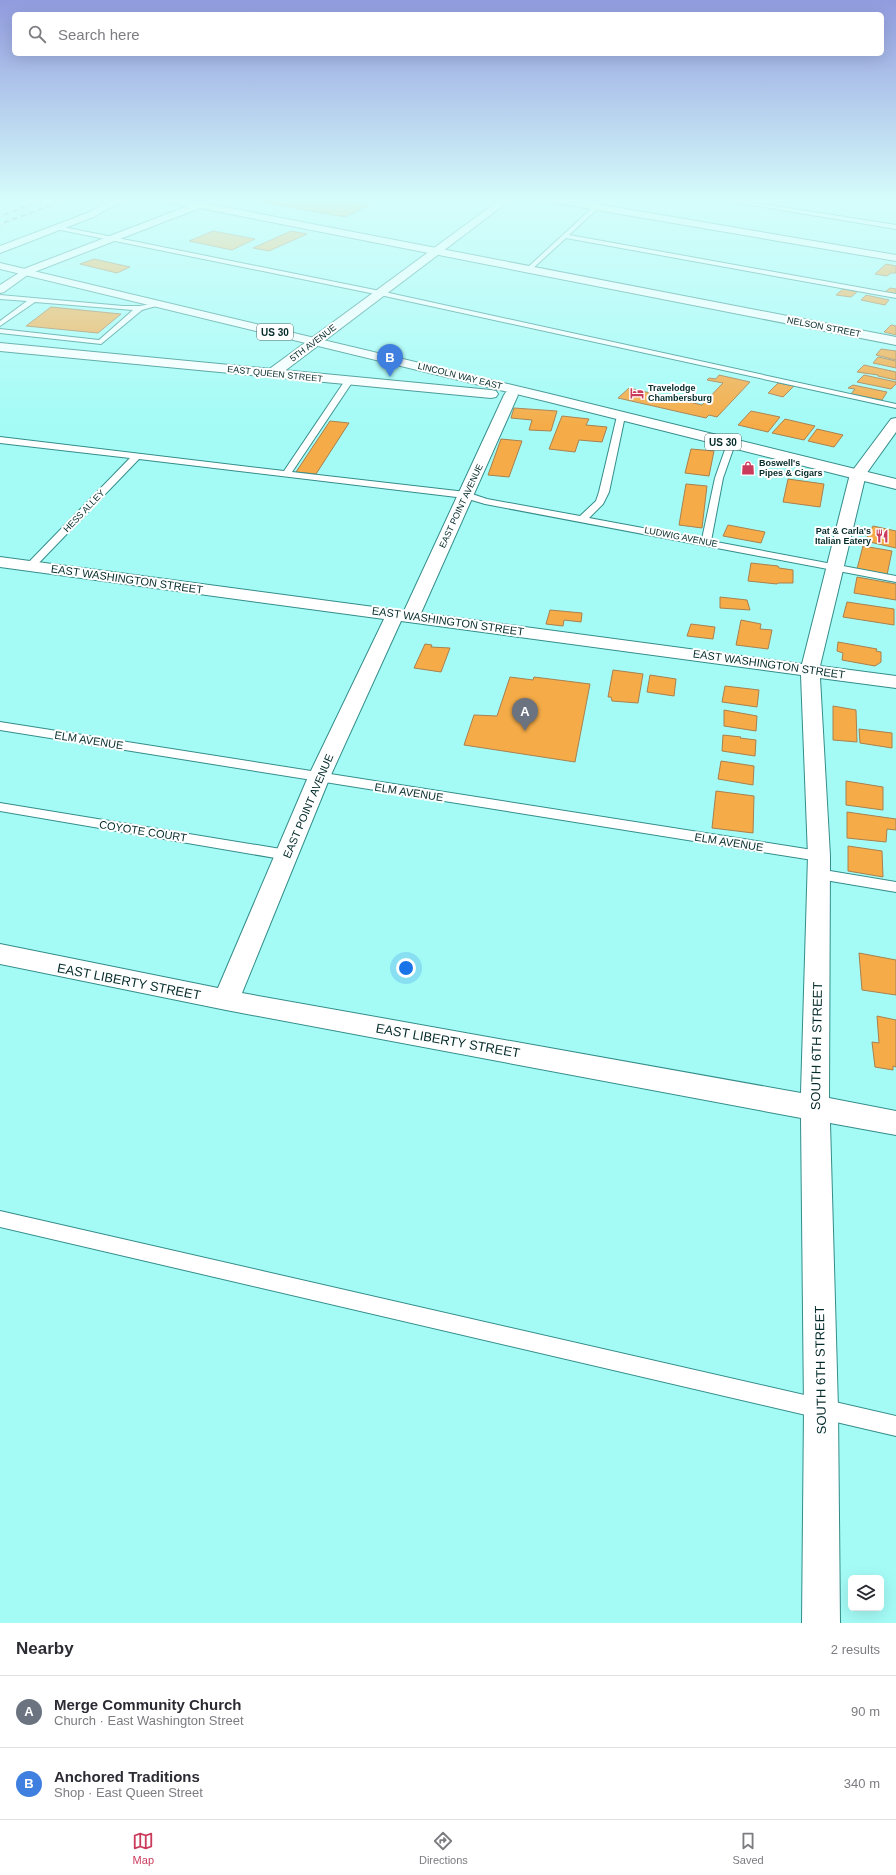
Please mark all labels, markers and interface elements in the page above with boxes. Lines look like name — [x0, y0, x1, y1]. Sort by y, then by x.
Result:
search box — [12, 12, 884, 56]
icon: search — [26, 23, 48, 45]
text: Search here — [58, 26, 140, 43]
street label: NELSON STREET — [786, 315, 862, 339]
street label: 5TH AVENUE — [288, 322, 338, 364]
road number: US 30 — [257, 324, 293, 340]
pin: B — [377, 344, 403, 377]
street label: LINCOLN WAY EAST — [417, 361, 504, 391]
street label: EAST QUEEN STREET — [227, 364, 324, 384]
place label: Travelodge Chambersburg — [648, 383, 712, 403]
hotel icon: Travelodge Chambersburg — [629, 385, 645, 401]
road number: US 30 — [705, 434, 741, 450]
place label: Boswell's Pipes & Cigars — [759, 458, 823, 478]
shop icon: Boswell's Pipes & Cigars — [740, 460, 756, 476]
street label: EAST POINT AVENUE — [437, 462, 485, 550]
street label: HESS ALLEY — [61, 488, 107, 534]
street label: LUDWIG AVENUE — [644, 525, 718, 549]
place label: Pat & Carla's Italian Eatery — [815, 526, 871, 546]
restaurant icon: Pat & Carla's Italian Eatery — [874, 528, 890, 544]
street label: EAST WASHINGTON STREET — [50, 562, 204, 596]
street label: EAST WASHINGTON STREET — [371, 604, 525, 638]
street label: EAST WASHINGTON STREET — [692, 647, 846, 681]
pin: A — [512, 698, 538, 731]
street label: ELM AVENUE — [54, 729, 124, 751]
street label: EAST POINT AVENUE — [281, 752, 335, 860]
street label: ELM AVENUE — [374, 781, 444, 803]
street label: COYOTE COURT — [98, 818, 188, 844]
street label: ELM AVENUE — [694, 831, 764, 853]
your location — [396, 958, 416, 978]
street label: EAST LIBERTY STREET — [56, 960, 202, 1003]
street label: SOUTH 6TH STREET — [808, 982, 825, 1110]
street label: EAST LIBERTY STREET — [375, 1020, 521, 1061]
street label: SOUTH 6TH STREET — [812, 1306, 829, 1434]
map controls — [848, 1575, 884, 1611]
button: layers — [848, 1575, 884, 1611]
text: Nearby — [16, 1639, 74, 1658]
text: 2 results — [831, 1642, 880, 1657]
text: Merge Community Church — [54, 1696, 242, 1713]
text: A — [24, 1704, 34, 1719]
text: 90 m — [851, 1704, 880, 1719]
text: Church · East Washington Street — [54, 1713, 244, 1728]
text: Anchored Traditions — [54, 1768, 200, 1785]
text: B — [24, 1776, 34, 1791]
text: 340 m — [844, 1776, 880, 1791]
text: Shop · East Queen Street — [54, 1785, 203, 1800]
tab: Map — [132, 1830, 154, 1866]
tab: Directions — [419, 1830, 468, 1866]
tab: Saved — [732, 1830, 764, 1866]

